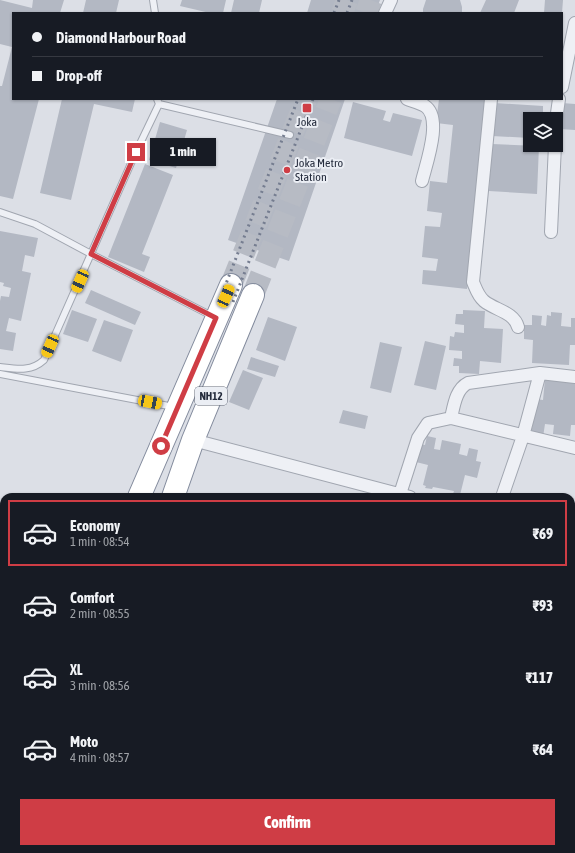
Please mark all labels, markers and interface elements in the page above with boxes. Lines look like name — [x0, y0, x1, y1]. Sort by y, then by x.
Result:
text: Diamond Harbour Road — [56, 29, 186, 46]
text: Drop-off — [56, 67, 102, 84]
marker: Joka — [301, 102, 313, 114]
map controls — [523, 112, 563, 152]
button: layers — [523, 112, 563, 152]
place label: Joka — [297, 115, 317, 129]
callout: 1 min — [150, 138, 216, 166]
route end — [127, 143, 145, 161]
text: 1 min — [170, 144, 196, 159]
place label: Joka Metro Station — [295, 156, 343, 184]
marker: Joka Metro Station — [282, 165, 292, 175]
car — [70, 268, 90, 294]
car — [216, 283, 236, 309]
car — [40, 333, 60, 359]
road number: NH12 — [195, 387, 227, 405]
car — [137, 394, 163, 410]
route start — [152, 437, 170, 455]
icon: car — [22, 515, 58, 551]
text: Economy — [70, 517, 120, 534]
text: ₹69 — [532, 525, 553, 542]
text: 1 min · 08:54 — [70, 534, 130, 549]
icon: car — [22, 587, 58, 623]
text: Comfort — [70, 589, 114, 606]
text: ₹93 — [532, 597, 553, 614]
text: 2 min · 08:55 — [70, 606, 130, 621]
icon: car — [22, 659, 58, 695]
text: XL — [70, 661, 83, 678]
text: ₹117 — [525, 669, 553, 686]
text: 3 min · 08:56 — [70, 678, 130, 693]
icon: car — [22, 731, 58, 767]
text: Moto — [70, 733, 98, 750]
text: ₹64 — [532, 741, 553, 758]
text: 4 min · 08:57 — [70, 750, 130, 765]
button: Confirm — [20, 799, 555, 845]

